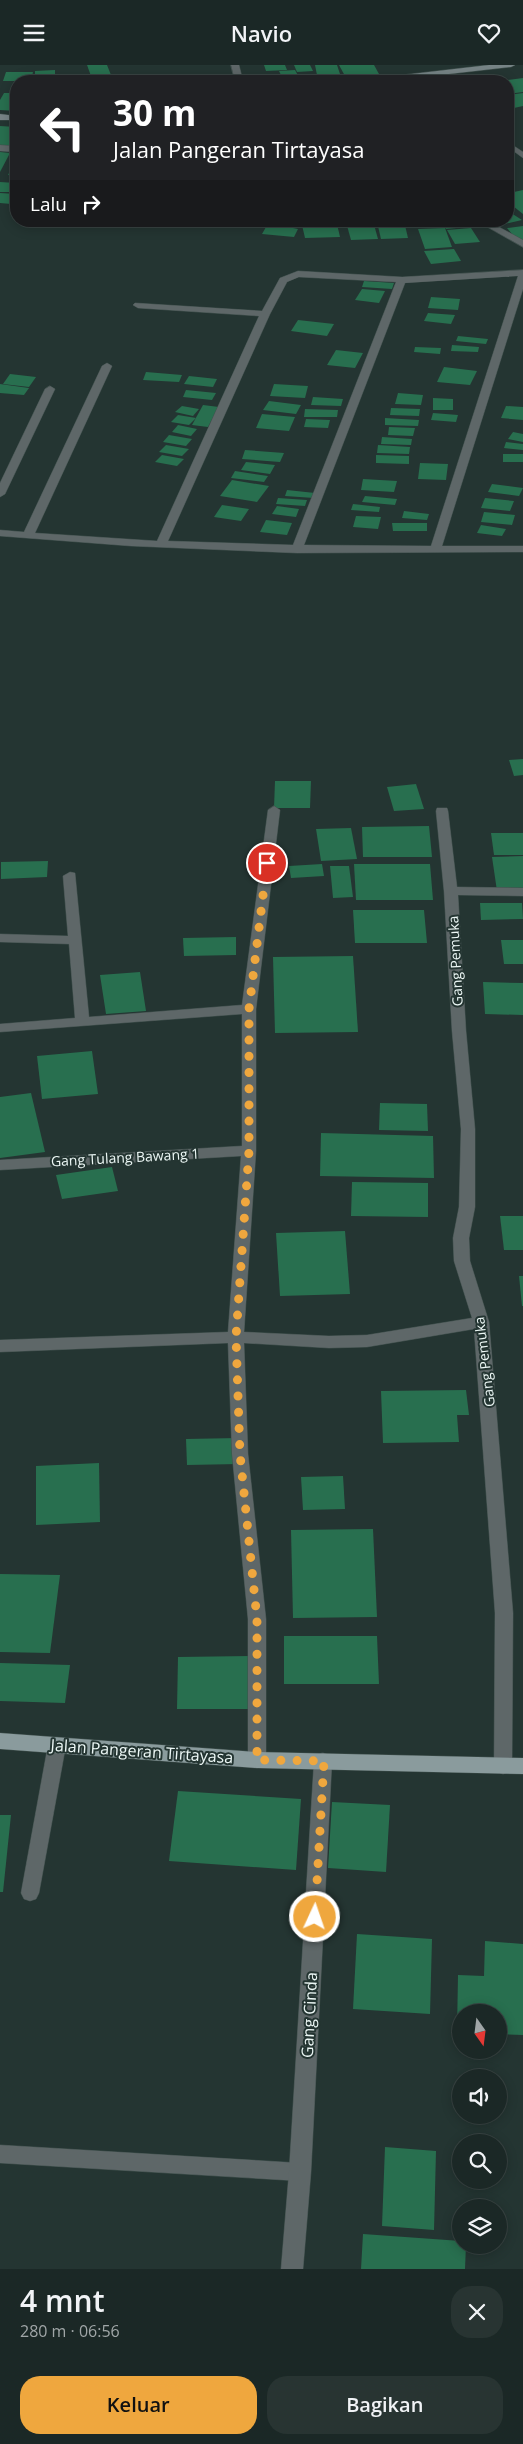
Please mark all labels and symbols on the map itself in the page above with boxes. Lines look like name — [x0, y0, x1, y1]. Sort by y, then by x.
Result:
pin — [246, 842, 288, 884]
street label: Gang Pemuka — [443, 915, 467, 1007]
street label: Gang Tulang Bawang 1 — [50, 1144, 200, 1170]
street label: Gang Pemuka — [469, 1316, 499, 1408]
street label: Jalan Pangeran Tirtayasa — [48, 1734, 234, 1768]
position arrow — [288, 1890, 340, 1942]
street label: Gang Cinda — [296, 1972, 322, 2058]
north arrow — [452, 2004, 508, 2059]

